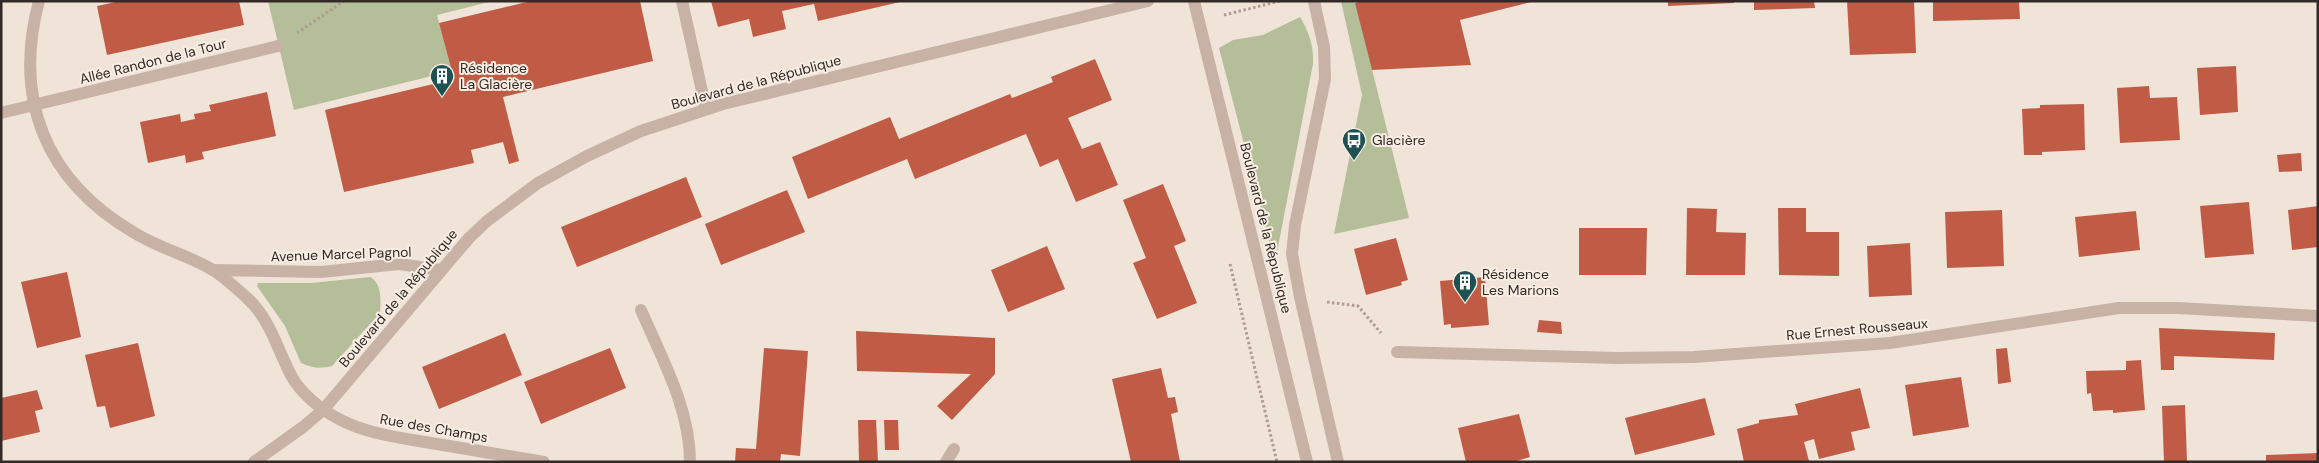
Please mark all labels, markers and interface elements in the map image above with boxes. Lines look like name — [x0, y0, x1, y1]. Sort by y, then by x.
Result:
street label: Allée Randon de la Tour — [78, 34, 228, 88]
street label: Boulevard de la République — [669, 51, 843, 113]
place label: Résidence La Glacière — [460, 59, 532, 93]
building icon: Résidence La Glacière — [429, 63, 455, 97]
bus stop icon: Glacière — [1341, 127, 1367, 161]
place label: Glacière — [1372, 131, 1426, 149]
street label: Boulevard de la République — [1236, 141, 1296, 315]
street label: Boulevard de la République — [335, 225, 461, 371]
street label: Avenue Marcel Pagnol — [270, 243, 412, 265]
place label: Résidence Les Marions — [1482, 265, 1559, 299]
building icon: Résidence Les Marions — [1452, 269, 1478, 303]
street label: Rue Ernest Rousseaux — [1786, 314, 1928, 344]
street label: Rue des Champs — [379, 410, 489, 446]

